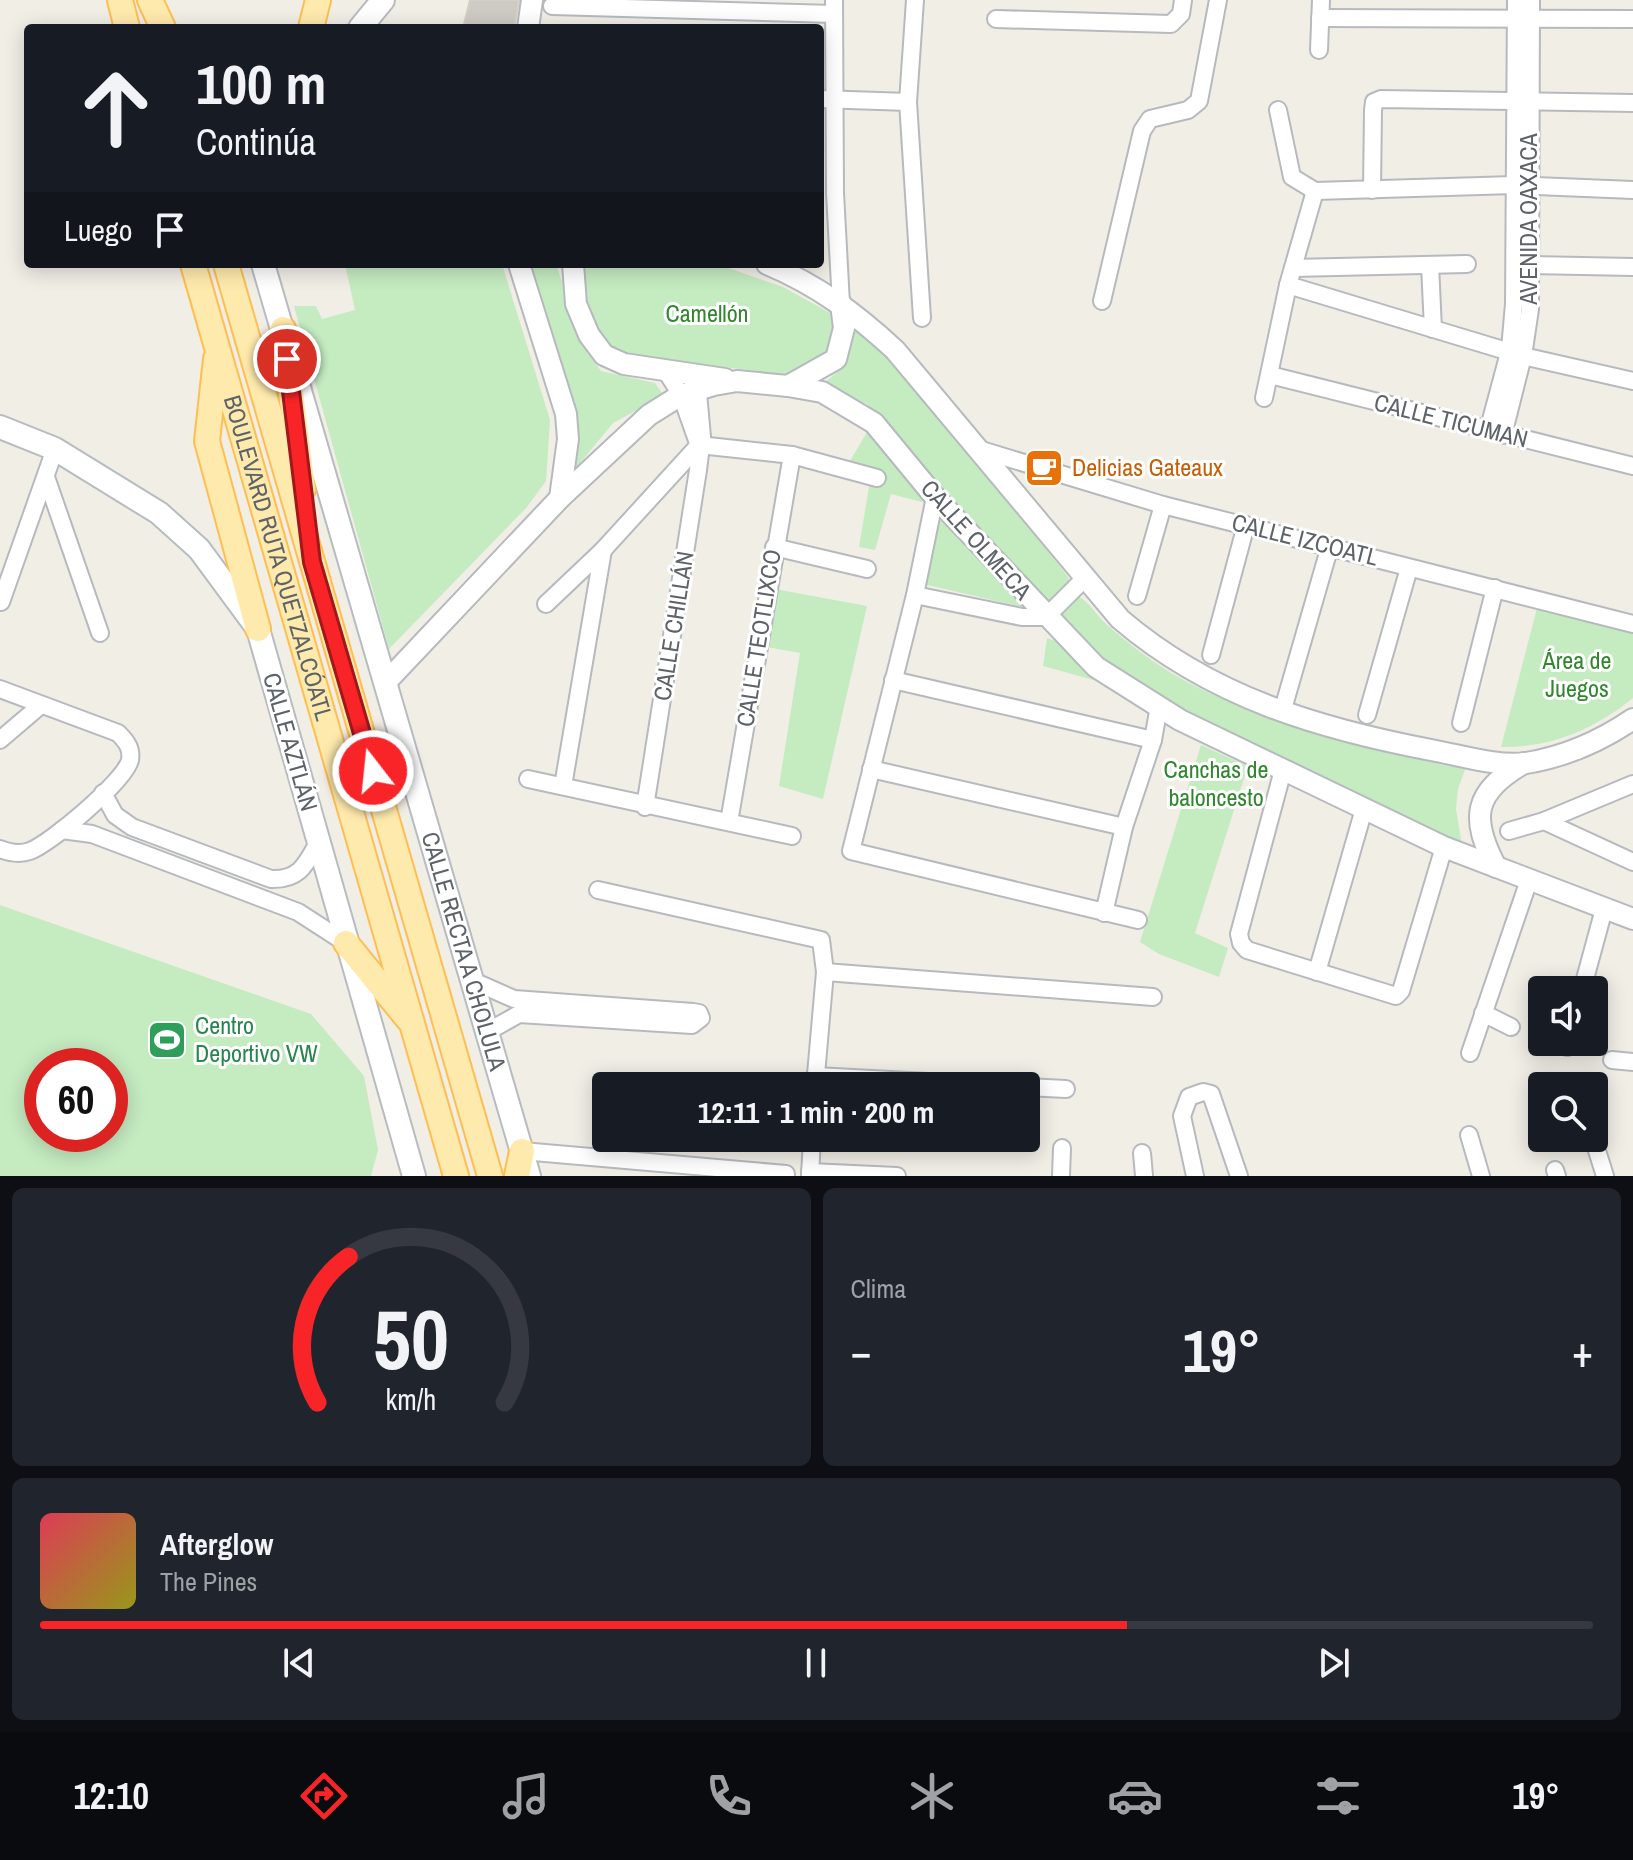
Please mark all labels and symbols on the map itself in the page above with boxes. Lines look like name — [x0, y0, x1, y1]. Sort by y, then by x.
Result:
street label: AVENIDA OAXACA — [1512, 132, 1544, 306]
park label: Camellón — [665, 297, 749, 329]
pin — [253, 325, 321, 393]
street label: CALLE TICUMAN — [1371, 385, 1531, 455]
street label: BOULEVARD RUTA QUETZALCÓATL — [217, 391, 341, 724]
cafe icon: Delicias Gateaux — [1023, 447, 1065, 489]
place label: Delicias Gateaux — [1072, 451, 1223, 483]
street label: CALLE OLMECA — [914, 473, 1040, 607]
street label: CALLE IZCOATL — [1229, 505, 1382, 573]
street label: CALLE TEOTLIXCO — [728, 547, 788, 729]
street label: CALLE CHILLÁN — [645, 549, 701, 703]
park label: Área de Juegos — [1542, 644, 1611, 704]
street label: CALLE AZTLÁN — [256, 669, 326, 814]
position arrow — [331, 729, 415, 813]
park label: Canchas de baloncesto — [1163, 753, 1269, 813]
street label: CALLE RECTA A CHOLULA — [414, 828, 515, 1075]
place label: Centro Deportivo VW — [195, 1009, 318, 1069]
sports icon: Centro Deportivo VW — [146, 1019, 188, 1061]
speed limit sign: 60 — [24, 1048, 128, 1152]

